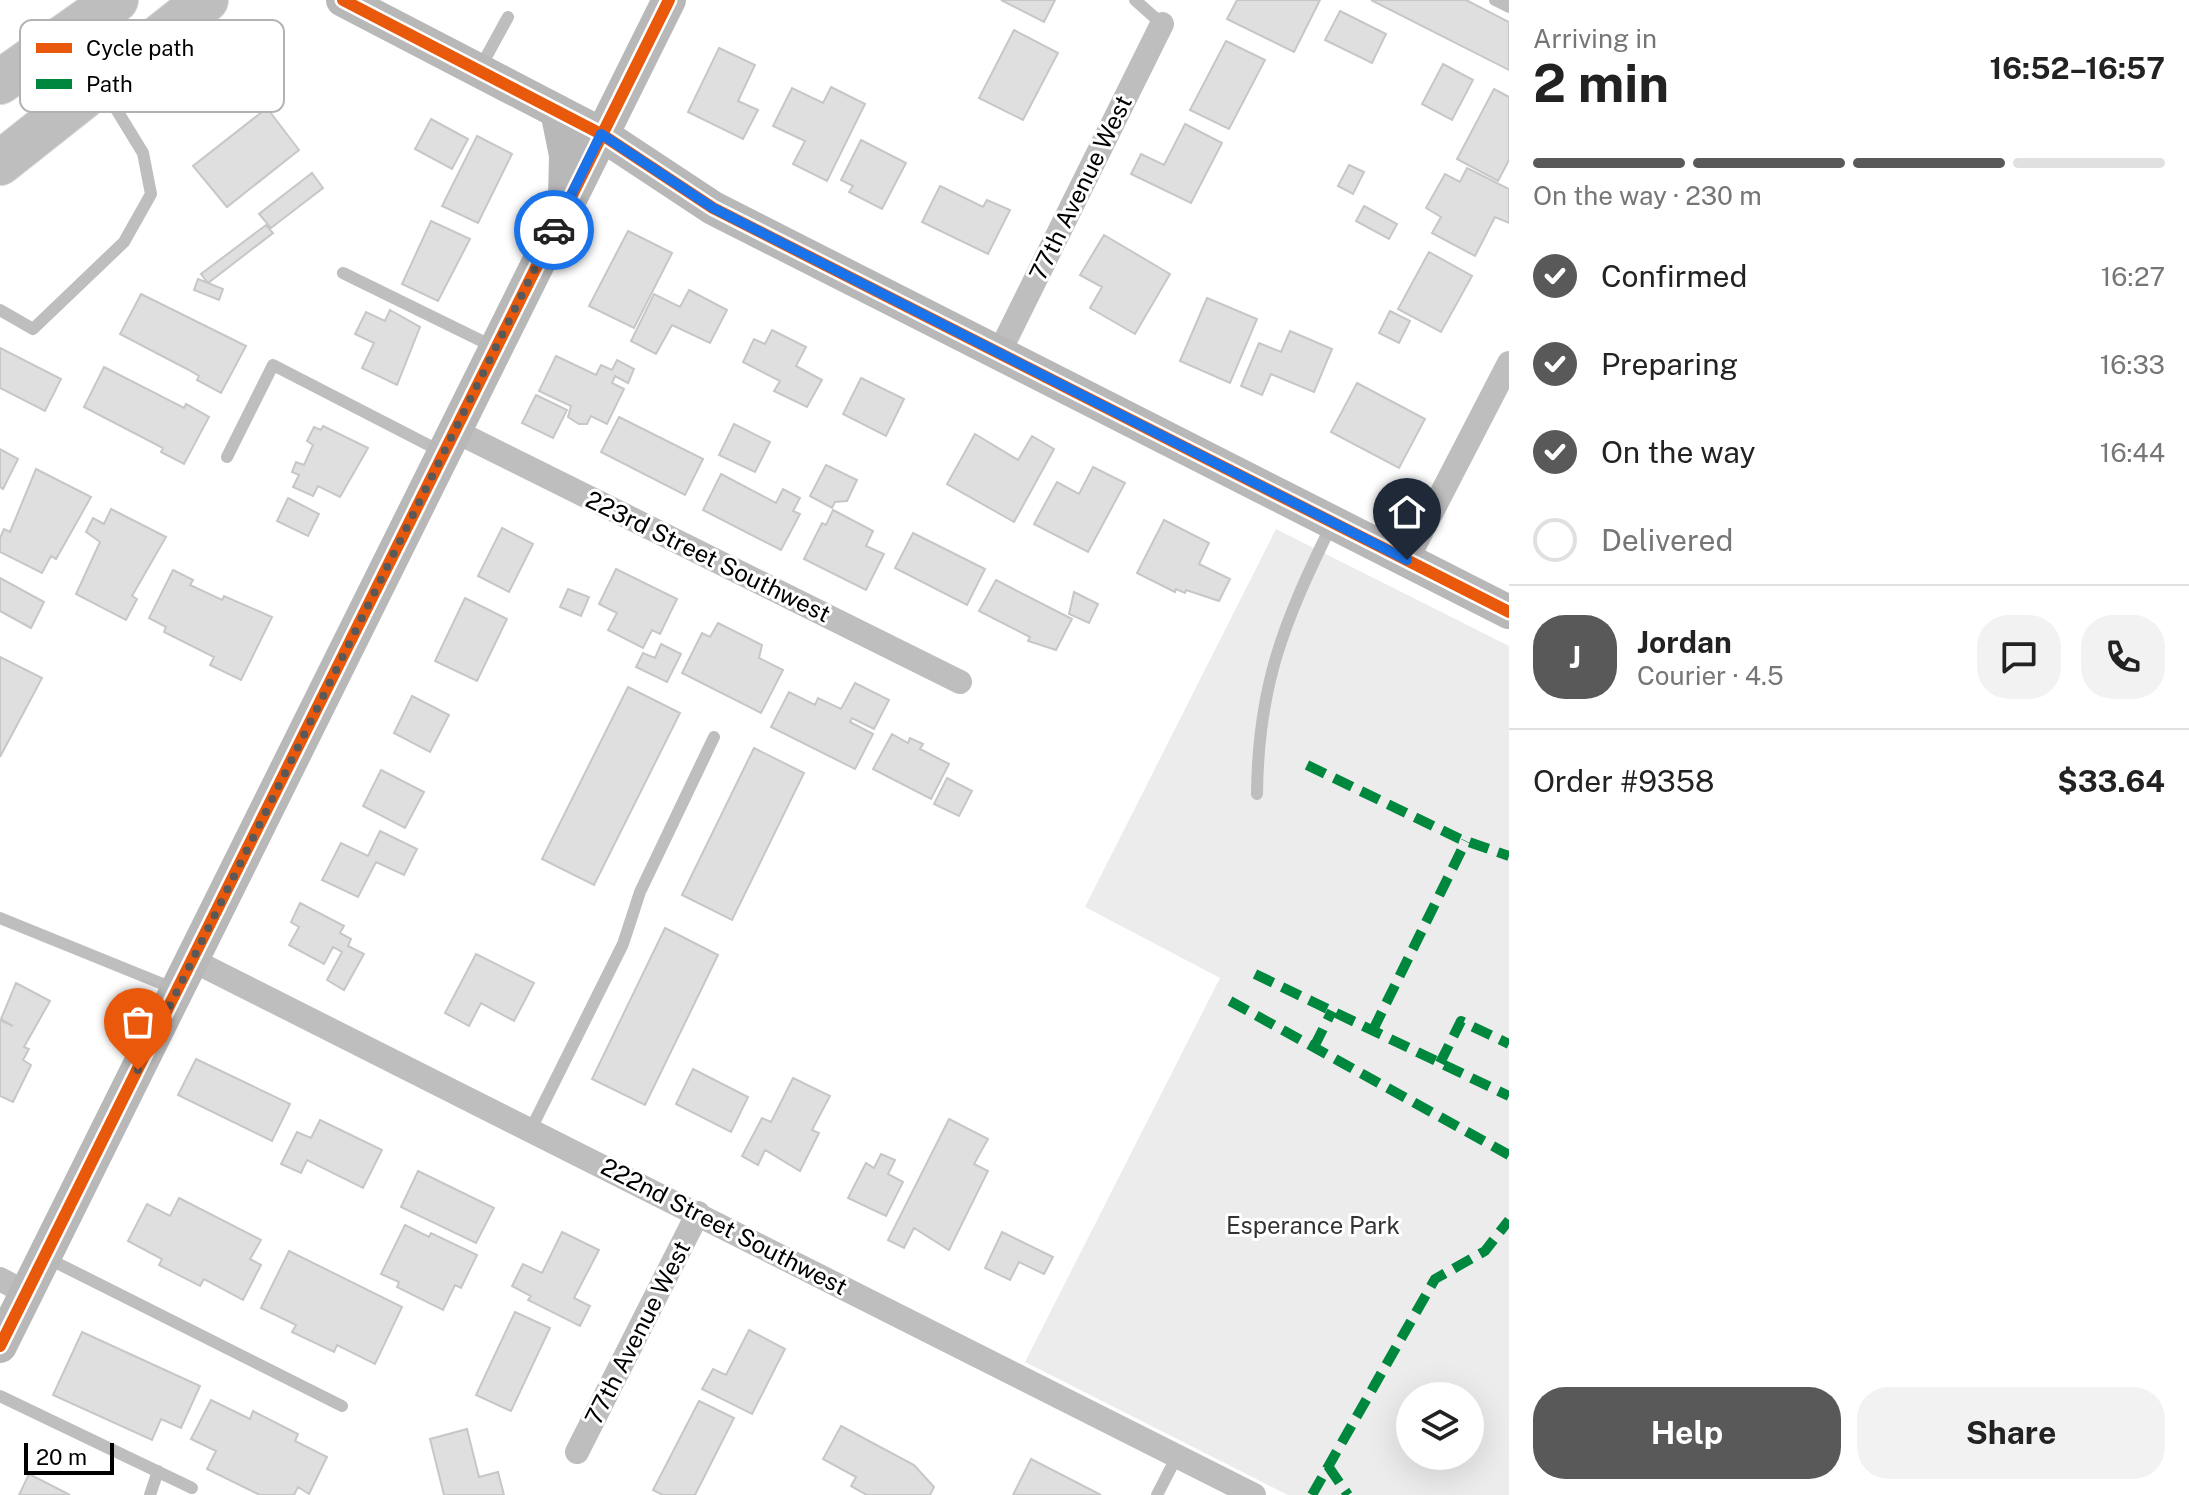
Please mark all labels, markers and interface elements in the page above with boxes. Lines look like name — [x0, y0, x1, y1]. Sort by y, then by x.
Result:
legend — [20, 20, 284, 112]
text: Arriving in — [1533, 23, 1657, 54]
text: Cycle path — [86, 35, 194, 61]
text: 16:52–16:57 — [1989, 50, 2165, 86]
text: 2 min — [1533, 53, 1669, 114]
text: Path — [86, 71, 133, 97]
street label: 77th Avenue West — [1023, 91, 1137, 285]
text: On the way · 230 m — [1533, 180, 1762, 211]
courier — [514, 190, 594, 270]
icon: car — [532, 208, 576, 252]
icon: check — [1533, 254, 1577, 298]
text: Confirmed — [1601, 258, 1747, 294]
text: 16:27 — [2101, 261, 2165, 292]
icon: check — [1533, 342, 1577, 386]
text: Preparing — [1601, 346, 1738, 382]
text: 16:33 — [2100, 349, 2165, 380]
icon: check — [1533, 430, 1577, 474]
text: On the way — [1601, 434, 1755, 470]
text: 16:44 — [2100, 437, 2165, 468]
pin — [1373, 478, 1441, 560]
street label: 223rd Street Southwest — [582, 485, 835, 628]
icon: home — [1385, 490, 1429, 534]
text: Delivered — [1601, 522, 1733, 558]
button: chat — [1977, 615, 2061, 699]
button: phone — [2081, 615, 2165, 699]
text: Jordan — [1637, 624, 1732, 660]
text: J — [1569, 639, 1581, 675]
text: Courier · 4.5 — [1637, 660, 1784, 691]
text: Order #9358 — [1533, 763, 1714, 799]
text: $33.64 — [2057, 763, 2165, 799]
pin — [104, 988, 172, 1070]
icon: bag — [116, 1000, 160, 1044]
street label: 222nd Street Southwest — [597, 1152, 852, 1300]
park label: Esperance Park — [1226, 1211, 1400, 1239]
street label: 77th Avenue West — [579, 1236, 695, 1429]
map controls — [1396, 1382, 1484, 1470]
button: layers — [1396, 1382, 1484, 1470]
button: Help — [1533, 1387, 1841, 1479]
button: Share — [1857, 1387, 2165, 1479]
scale bar — [24, 1439, 114, 1475]
text: 20 m — [36, 1444, 87, 1470]

